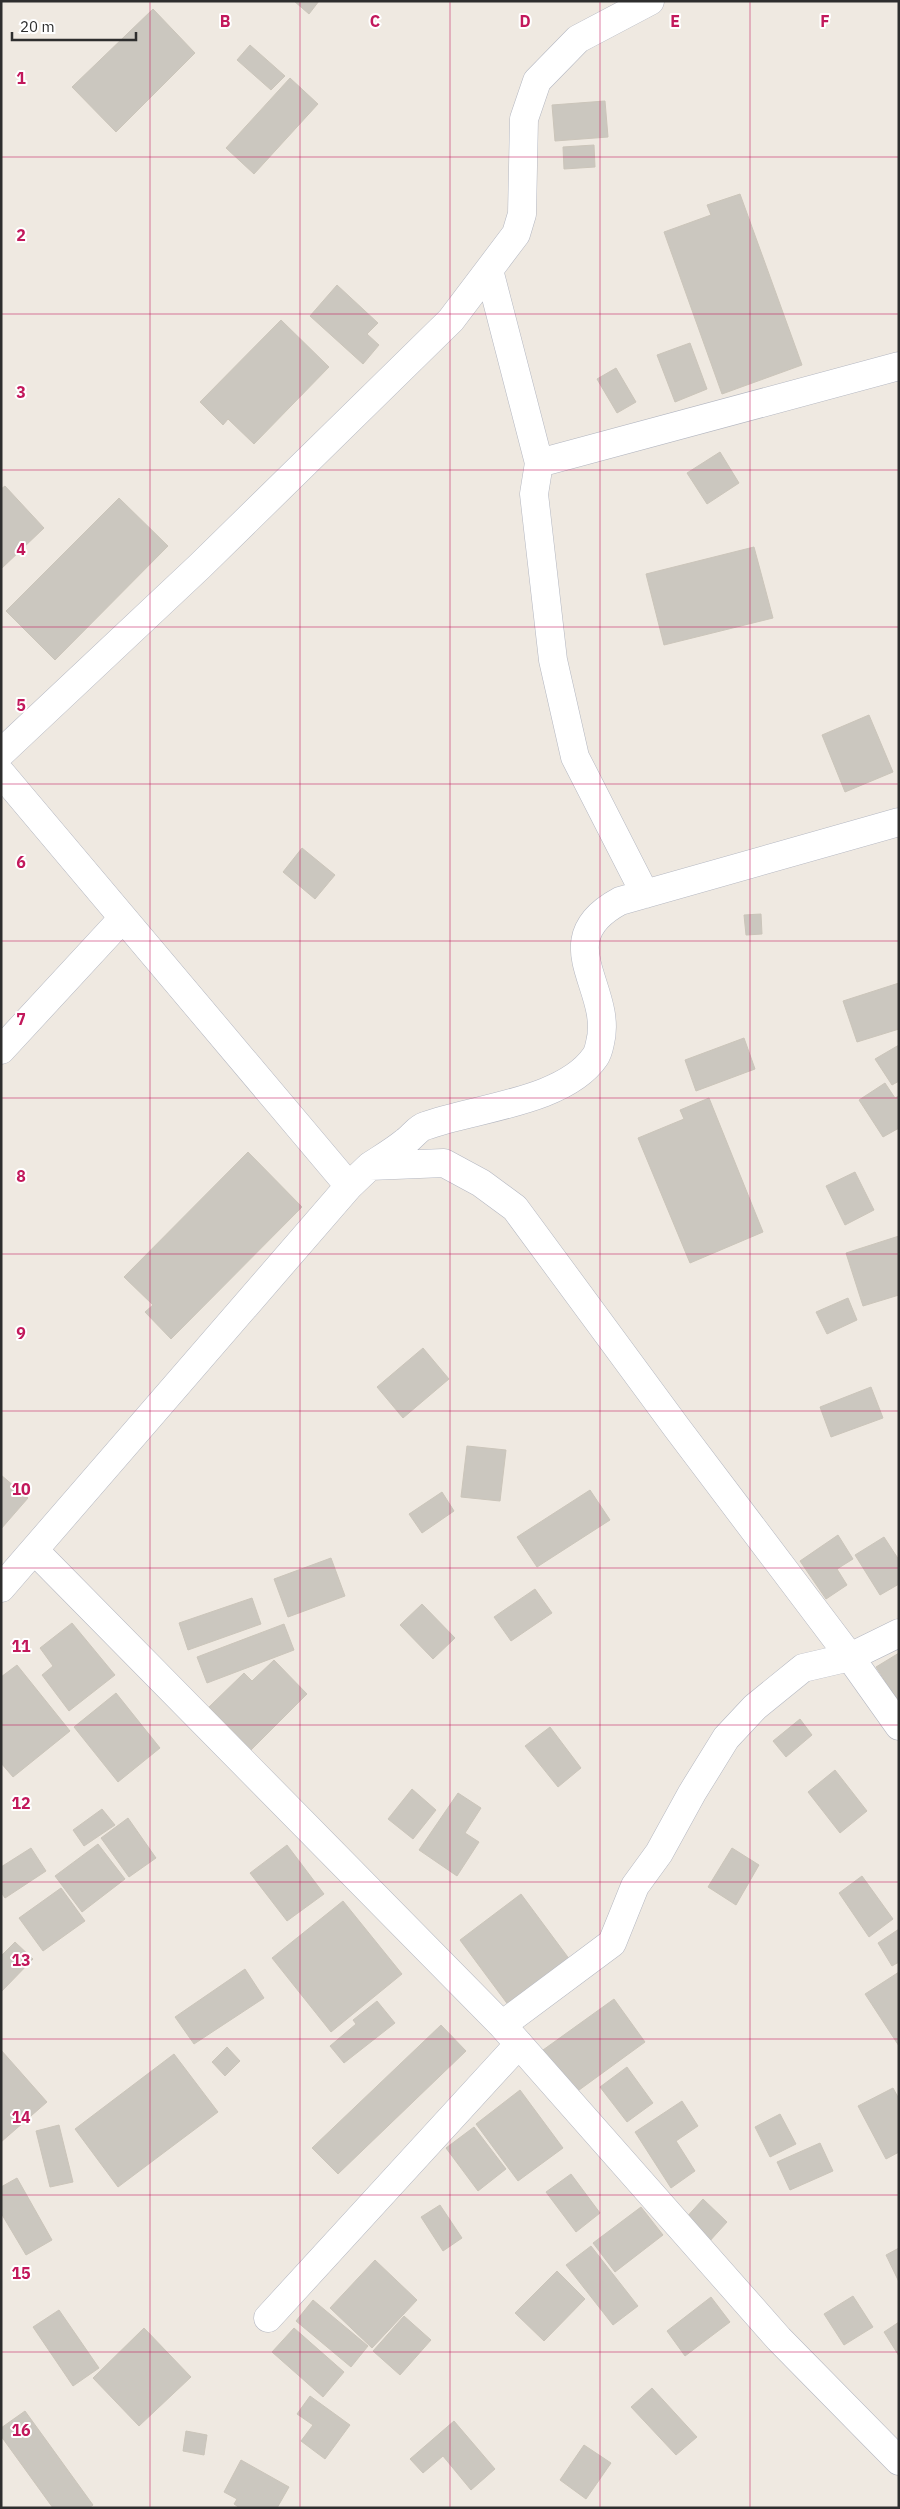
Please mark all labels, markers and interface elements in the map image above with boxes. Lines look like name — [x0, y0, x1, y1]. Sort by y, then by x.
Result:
scale bar — [12, 10, 136, 42]
text: B — [220, 11, 231, 31]
text: C — [370, 11, 380, 31]
text: D — [519, 11, 531, 31]
text: E — [670, 11, 680, 31]
text: F — [820, 11, 830, 31]
text: 20 m — [20, 17, 55, 36]
text: 1 — [16, 68, 26, 88]
text: 2 — [16, 225, 26, 245]
text: 3 — [16, 382, 26, 402]
text: 4 — [16, 539, 26, 559]
text: 5 — [16, 695, 26, 715]
text: 6 — [16, 852, 26, 872]
text: 7 — [16, 1009, 26, 1029]
text: 8 — [16, 1166, 26, 1186]
text: 9 — [16, 1323, 26, 1343]
text: 10 — [11, 1479, 31, 1499]
text: 11 — [11, 1636, 31, 1656]
text: 12 — [11, 1793, 31, 1813]
text: 13 — [11, 1950, 31, 1970]
text: 14 — [11, 2107, 31, 2127]
text: 15 — [11, 2263, 31, 2283]
text: 16 — [11, 2420, 31, 2440]

